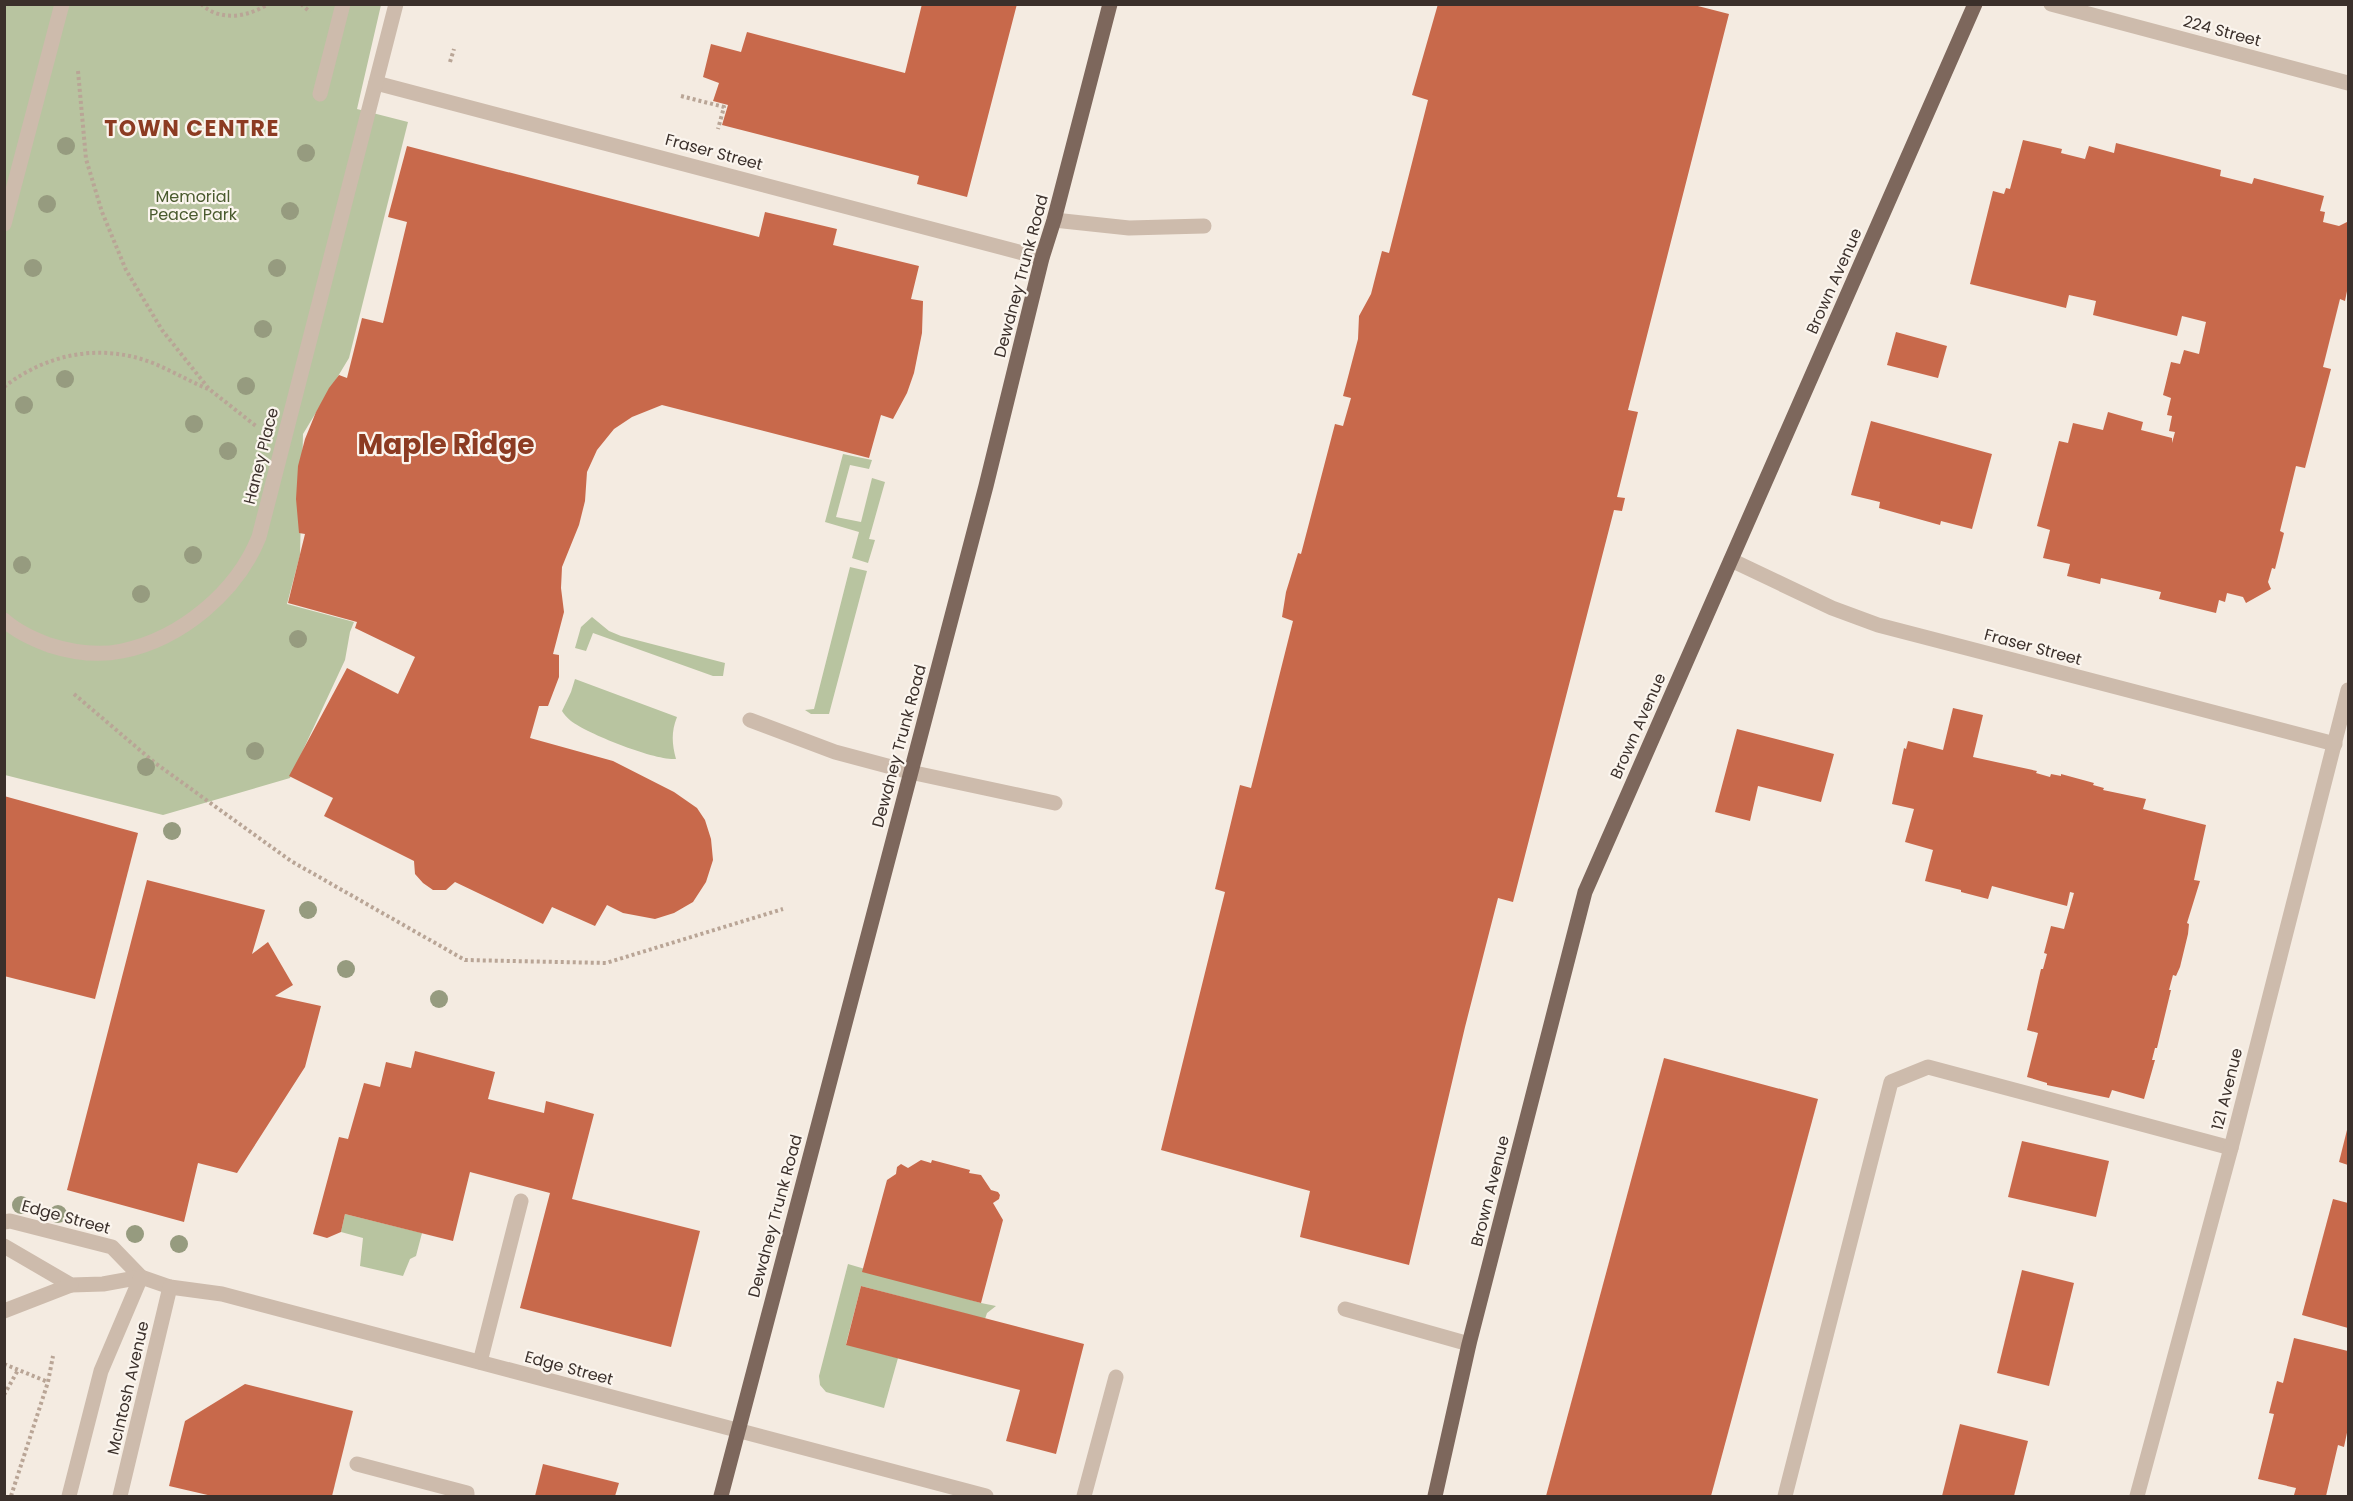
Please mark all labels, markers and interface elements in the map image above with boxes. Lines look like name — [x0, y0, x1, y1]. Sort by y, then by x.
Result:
street label: 224 Street — [2181, 10, 2264, 52]
district label: TOWN CENTRE — [104, 113, 280, 144]
street label: Fraser Street — [663, 128, 766, 176]
park label: Memorial Peace Park — [149, 185, 238, 226]
street label: Dewdney Trunk Road — [988, 192, 1054, 360]
street label: Brown Avenue — [1800, 224, 1868, 338]
street label: Haney Place — [238, 405, 284, 507]
district label: Maple Ridge — [358, 425, 534, 464]
street label: Fraser Street — [1982, 623, 2085, 671]
street label: Dewdney Trunk Road — [866, 662, 932, 830]
street label: Brown Avenue — [1604, 669, 1672, 783]
street label: 121 Avenue — [2206, 1045, 2248, 1132]
street label: Dewdney Trunk Road — [742, 1132, 808, 1300]
street label: Brown Avenue — [1465, 1133, 1515, 1249]
street label: Edge Street — [19, 1194, 113, 1240]
street label: McIntosh Avenue — [101, 1319, 155, 1457]
street label: Edge Street — [522, 1345, 616, 1391]

